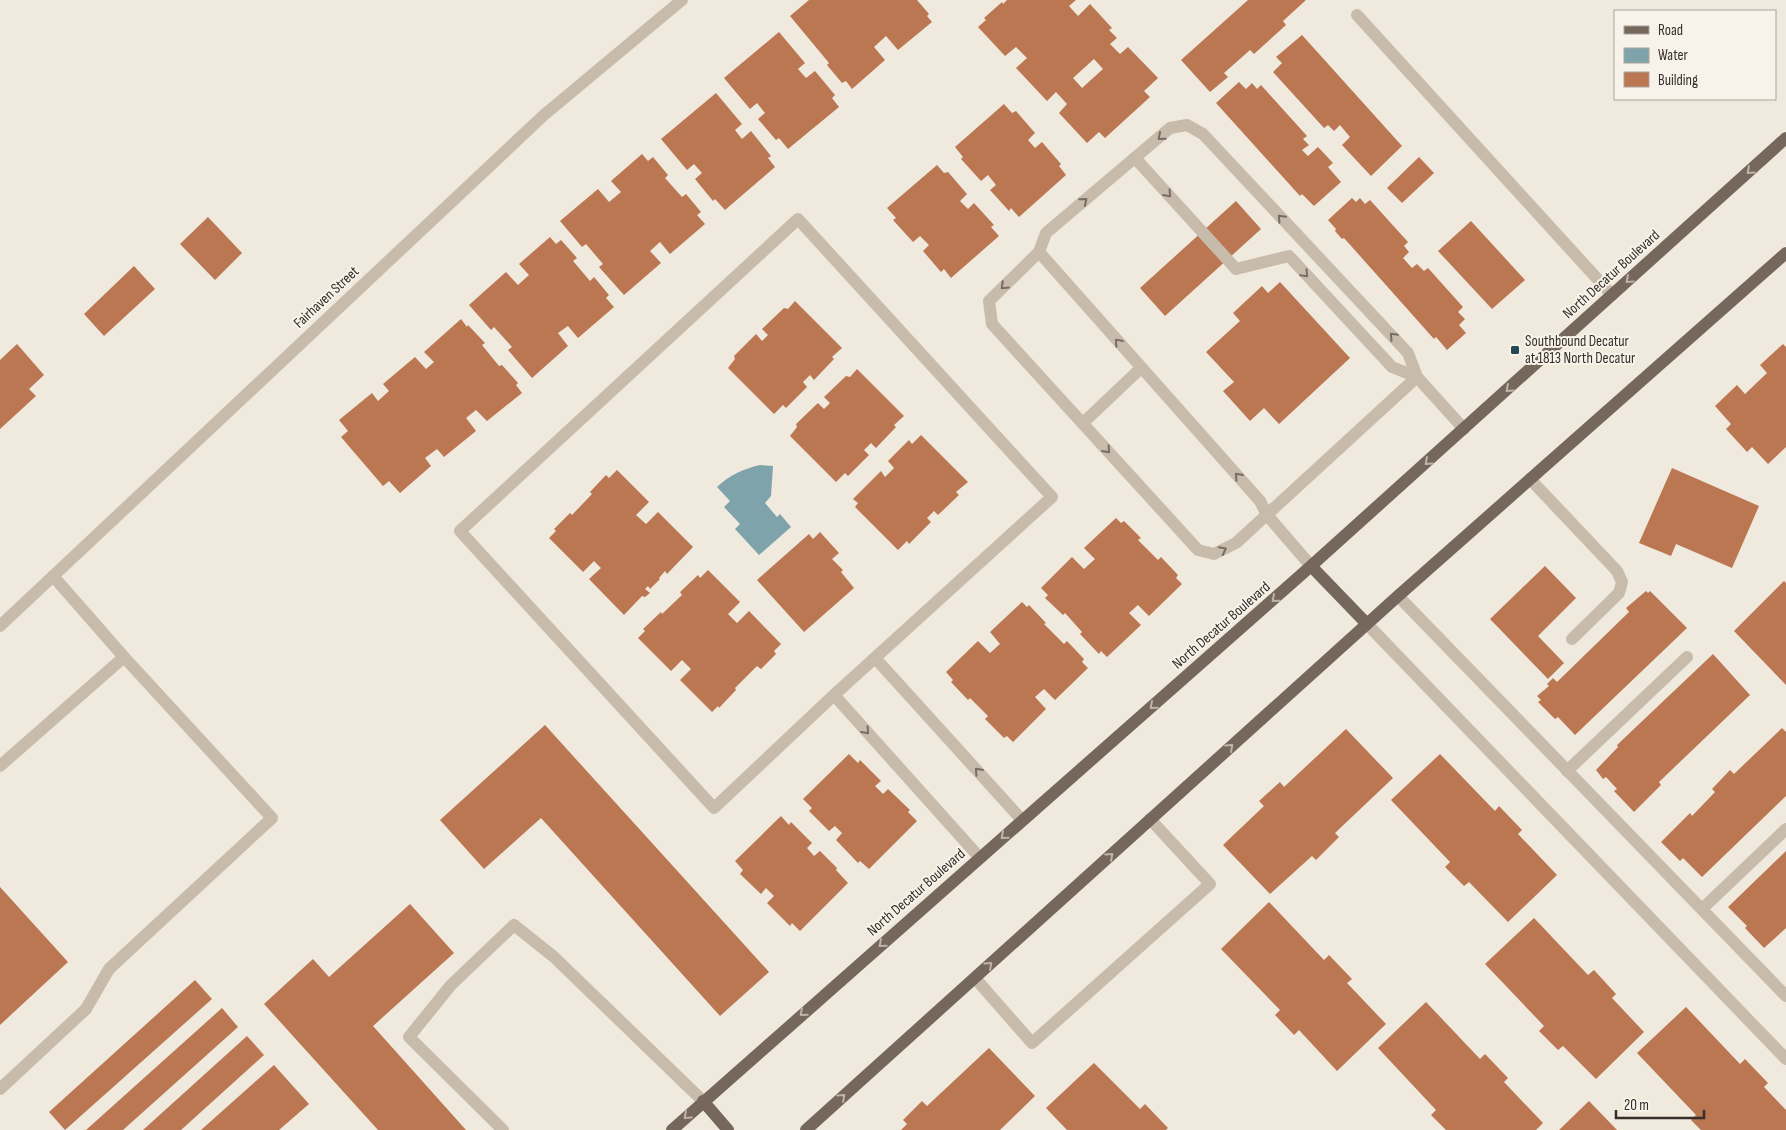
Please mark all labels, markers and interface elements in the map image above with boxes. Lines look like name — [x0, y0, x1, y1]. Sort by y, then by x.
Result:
legend — [1614, 10, 1776, 100]
text: Road — [1658, 21, 1683, 40]
text: Water — [1658, 46, 1689, 65]
text: Building — [1658, 71, 1698, 90]
one-way arrow — [1157, 131, 1166, 140]
one-way arrow — [1746, 165, 1755, 174]
one-way arrow — [1162, 189, 1171, 198]
one-way arrow — [1078, 198, 1087, 207]
one-way arrow — [1278, 215, 1287, 224]
street label: North Decatur Boulevard — [1559, 226, 1664, 323]
street label: Fairhaven Street — [290, 262, 363, 332]
one-way arrow — [1300, 268, 1309, 277]
one-way arrow — [1626, 274, 1635, 283]
one-way arrow — [1001, 280, 1010, 289]
place label: Southbound Decatur at 1813 North Decatur — [1525, 332, 1636, 368]
one-way arrow — [1390, 333, 1399, 342]
one-way arrow — [1115, 338, 1124, 347]
marker: Southbound Decatur at 1813 North Decatur — [1509, 344, 1521, 356]
one-way arrow — [1505, 383, 1514, 392]
one-way arrow — [1101, 444, 1110, 453]
one-way arrow — [1424, 456, 1433, 465]
one-way arrow — [1234, 473, 1243, 482]
one-way arrow — [1218, 546, 1227, 556]
street label: North Decatur Boulevard — [1168, 578, 1274, 673]
one-way arrow — [1271, 593, 1280, 602]
one-way arrow — [1150, 700, 1159, 709]
one-way arrow — [861, 726, 870, 735]
one-way arrow — [1225, 744, 1234, 753]
one-way arrow — [975, 768, 984, 777]
one-way arrow — [1001, 831, 1010, 840]
street label: North Decatur Boulevard — [863, 845, 969, 940]
one-way arrow — [1104, 853, 1113, 862]
one-way arrow — [879, 938, 888, 947]
one-way arrow — [983, 962, 992, 971]
one-way arrow — [800, 1008, 809, 1016]
scale bar — [1616, 1088, 1704, 1120]
one-way arrow — [837, 1094, 846, 1103]
text: 20 m — [1624, 1096, 1649, 1115]
one-way arrow — [684, 1110, 693, 1119]

